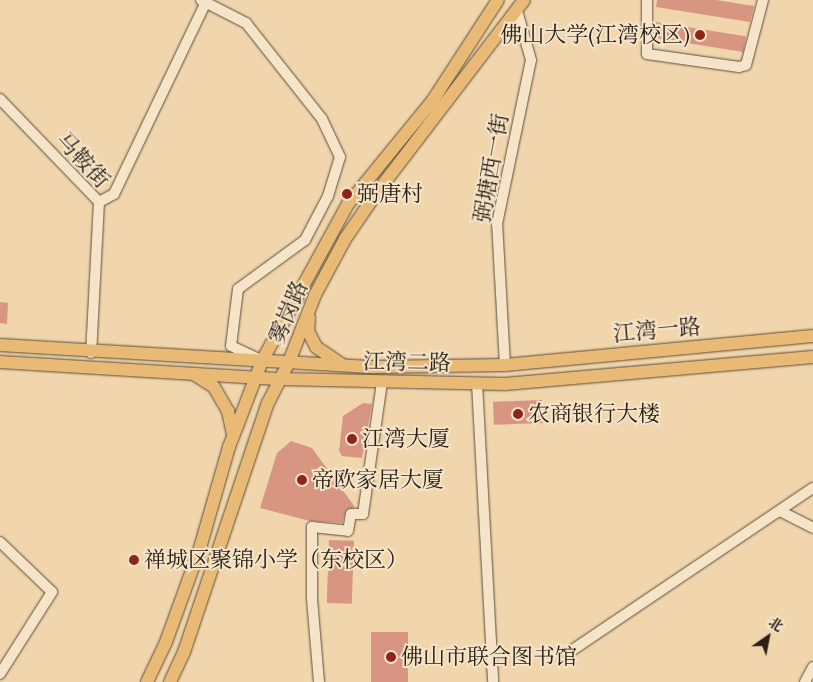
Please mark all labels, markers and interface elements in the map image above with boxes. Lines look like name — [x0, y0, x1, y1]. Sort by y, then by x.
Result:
place label: 佛山大学(江湾校区) — [500, 22, 690, 48]
marker: 佛山大学(江湾校区) — [694, 29, 706, 41]
street label: 弼塘西一街 — [468, 112, 514, 224]
street label: 马鞍街 — [51, 127, 115, 193]
place label: 弼唐村 — [357, 181, 423, 207]
marker: 弼唐村 — [341, 188, 353, 200]
street label: 雾岗路 — [263, 276, 313, 348]
street label: 江湾一路 — [612, 313, 702, 347]
street label: 江湾二路 — [363, 348, 451, 376]
place label: 农商银行大楼 — [528, 401, 660, 427]
marker: 农商银行大楼 — [512, 408, 524, 420]
place label: 江湾大厦 — [362, 426, 450, 452]
marker: 江湾大厦 — [346, 433, 358, 445]
place label: 帝欧家居大厦 — [312, 467, 444, 493]
marker: 帝欧家居大厦 — [296, 474, 308, 486]
place label: 禅城区聚锦小学（东校区） — [144, 547, 408, 573]
marker: 禅城区聚锦小学（东校区） — [128, 554, 140, 566]
north arrow — [743, 612, 793, 662]
text: 北 — [765, 613, 787, 636]
place label: 佛山市联合图书馆 — [401, 644, 577, 670]
marker: 佛山市联合图书馆 — [385, 651, 397, 663]

